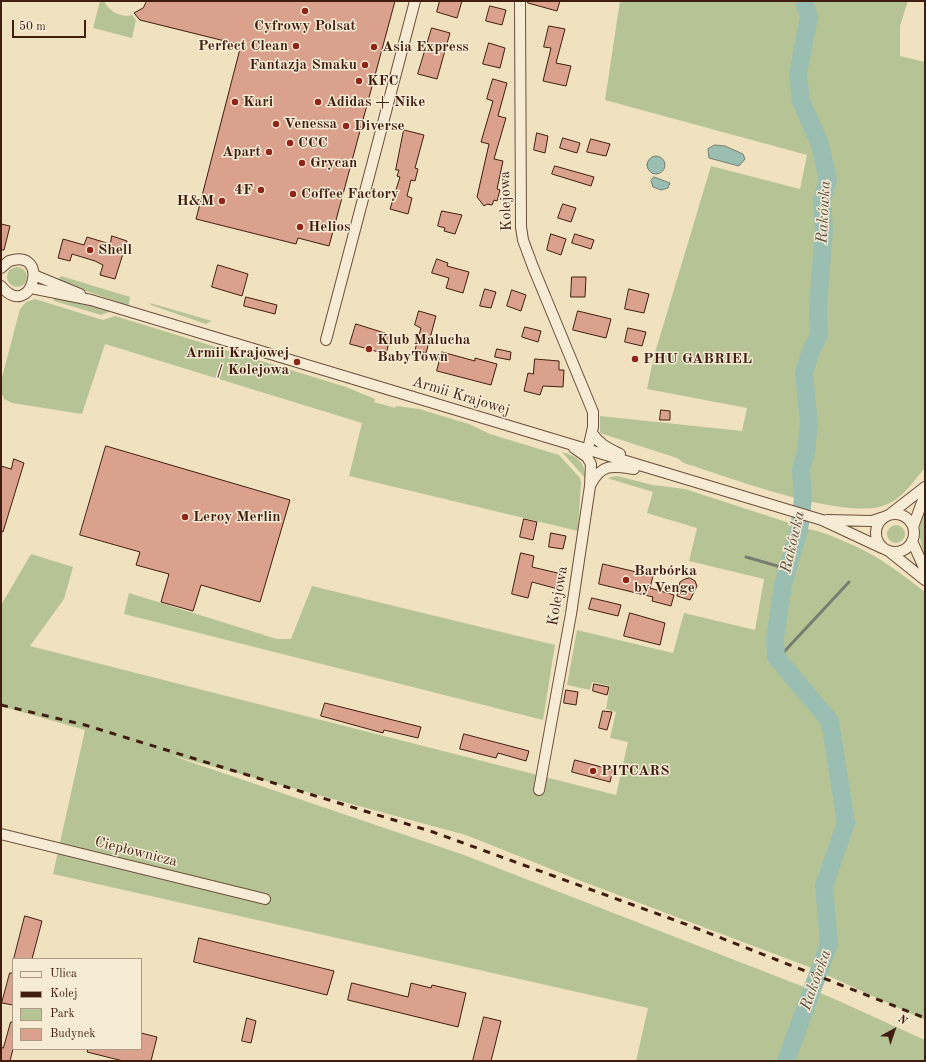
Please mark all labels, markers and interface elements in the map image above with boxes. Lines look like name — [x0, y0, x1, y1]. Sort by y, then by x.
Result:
marker: Cyfrowy Polsat — [300, 6, 310, 16]
scale bar — [14, 12, 88, 38]
place label: Cyfrowy Polsat — [254, 17, 356, 35]
text: 50 m — [19, 21, 46, 33]
place label: Perfect Clean — [198, 37, 288, 55]
place label: Asia Express — [382, 38, 469, 56]
marker: Perfect Clean — [291, 41, 301, 51]
marker: Asia Express — [369, 42, 379, 52]
place label: Fantazja Smaku — [249, 56, 357, 74]
marker: Fantazja Smaku — [360, 60, 370, 70]
place label: KFC — [367, 72, 398, 90]
marker: KFC — [354, 76, 364, 86]
place label: Kari — [243, 93, 273, 111]
place label: Adidas + Nike — [326, 93, 425, 111]
marker: Kari — [230, 97, 240, 107]
marker: Adidas + Nike — [313, 97, 323, 107]
place label: Venessa — [284, 115, 337, 133]
place label: Diverse — [354, 117, 404, 135]
marker: Venessa — [271, 119, 281, 129]
marker: Diverse — [341, 121, 351, 131]
place label: CCC — [298, 134, 328, 152]
marker: CCC — [285, 138, 295, 148]
place label: Apart — [222, 143, 261, 161]
marker: Apart — [264, 147, 274, 157]
place label: Grycan — [310, 154, 357, 172]
marker: Grycan — [297, 158, 307, 168]
street label: Kolejowa — [496, 171, 516, 231]
water label: Rakówka — [813, 180, 835, 244]
place label: 4F — [234, 181, 253, 199]
marker: 4F — [256, 185, 266, 195]
place label: Coffee Factory — [301, 185, 399, 203]
marker: Coffee Factory — [288, 189, 298, 199]
place label: H&M — [177, 192, 214, 210]
marker: H&M — [217, 196, 227, 206]
place label: Helios — [308, 218, 351, 236]
marker: Helios — [295, 222, 305, 232]
place label: Shell — [98, 241, 132, 259]
marker: Shell — [85, 245, 95, 255]
place label: Klub Malucha BabyTown — [377, 331, 470, 366]
place label: Armii Krajowej / Kolejowa — [186, 344, 289, 379]
marker: Klub Malucha BabyTown — [364, 344, 374, 354]
place label: PHU GABRIEL — [643, 350, 752, 368]
marker: PHU GABRIEL — [630, 354, 640, 364]
marker: Armii Krajowej / Kolejowa — [292, 357, 302, 367]
street label: Armii Krajowej — [410, 373, 512, 419]
place label: Leroy Merlin — [193, 508, 281, 526]
water label: Rakówka — [777, 509, 809, 575]
marker: Leroy Merlin — [180, 512, 190, 522]
place label: Barbórka by Venge — [634, 562, 697, 597]
street label: Kolejowa — [544, 565, 572, 627]
marker: Barbórka by Venge — [621, 575, 631, 585]
place label: PITCARS — [601, 762, 669, 780]
marker: PITCARS — [588, 766, 598, 776]
street label: Ciepłownicza — [93, 833, 179, 871]
water label: Rakówka — [796, 947, 836, 1013]
legend — [12, 958, 142, 1050]
text: Ulica — [50, 968, 77, 980]
text: Kolej — [50, 988, 78, 1000]
text: Park — [50, 1008, 75, 1020]
north arrow — [874, 1010, 914, 1050]
text: N — [895, 1014, 909, 1027]
text: Budynek — [50, 1028, 96, 1040]

